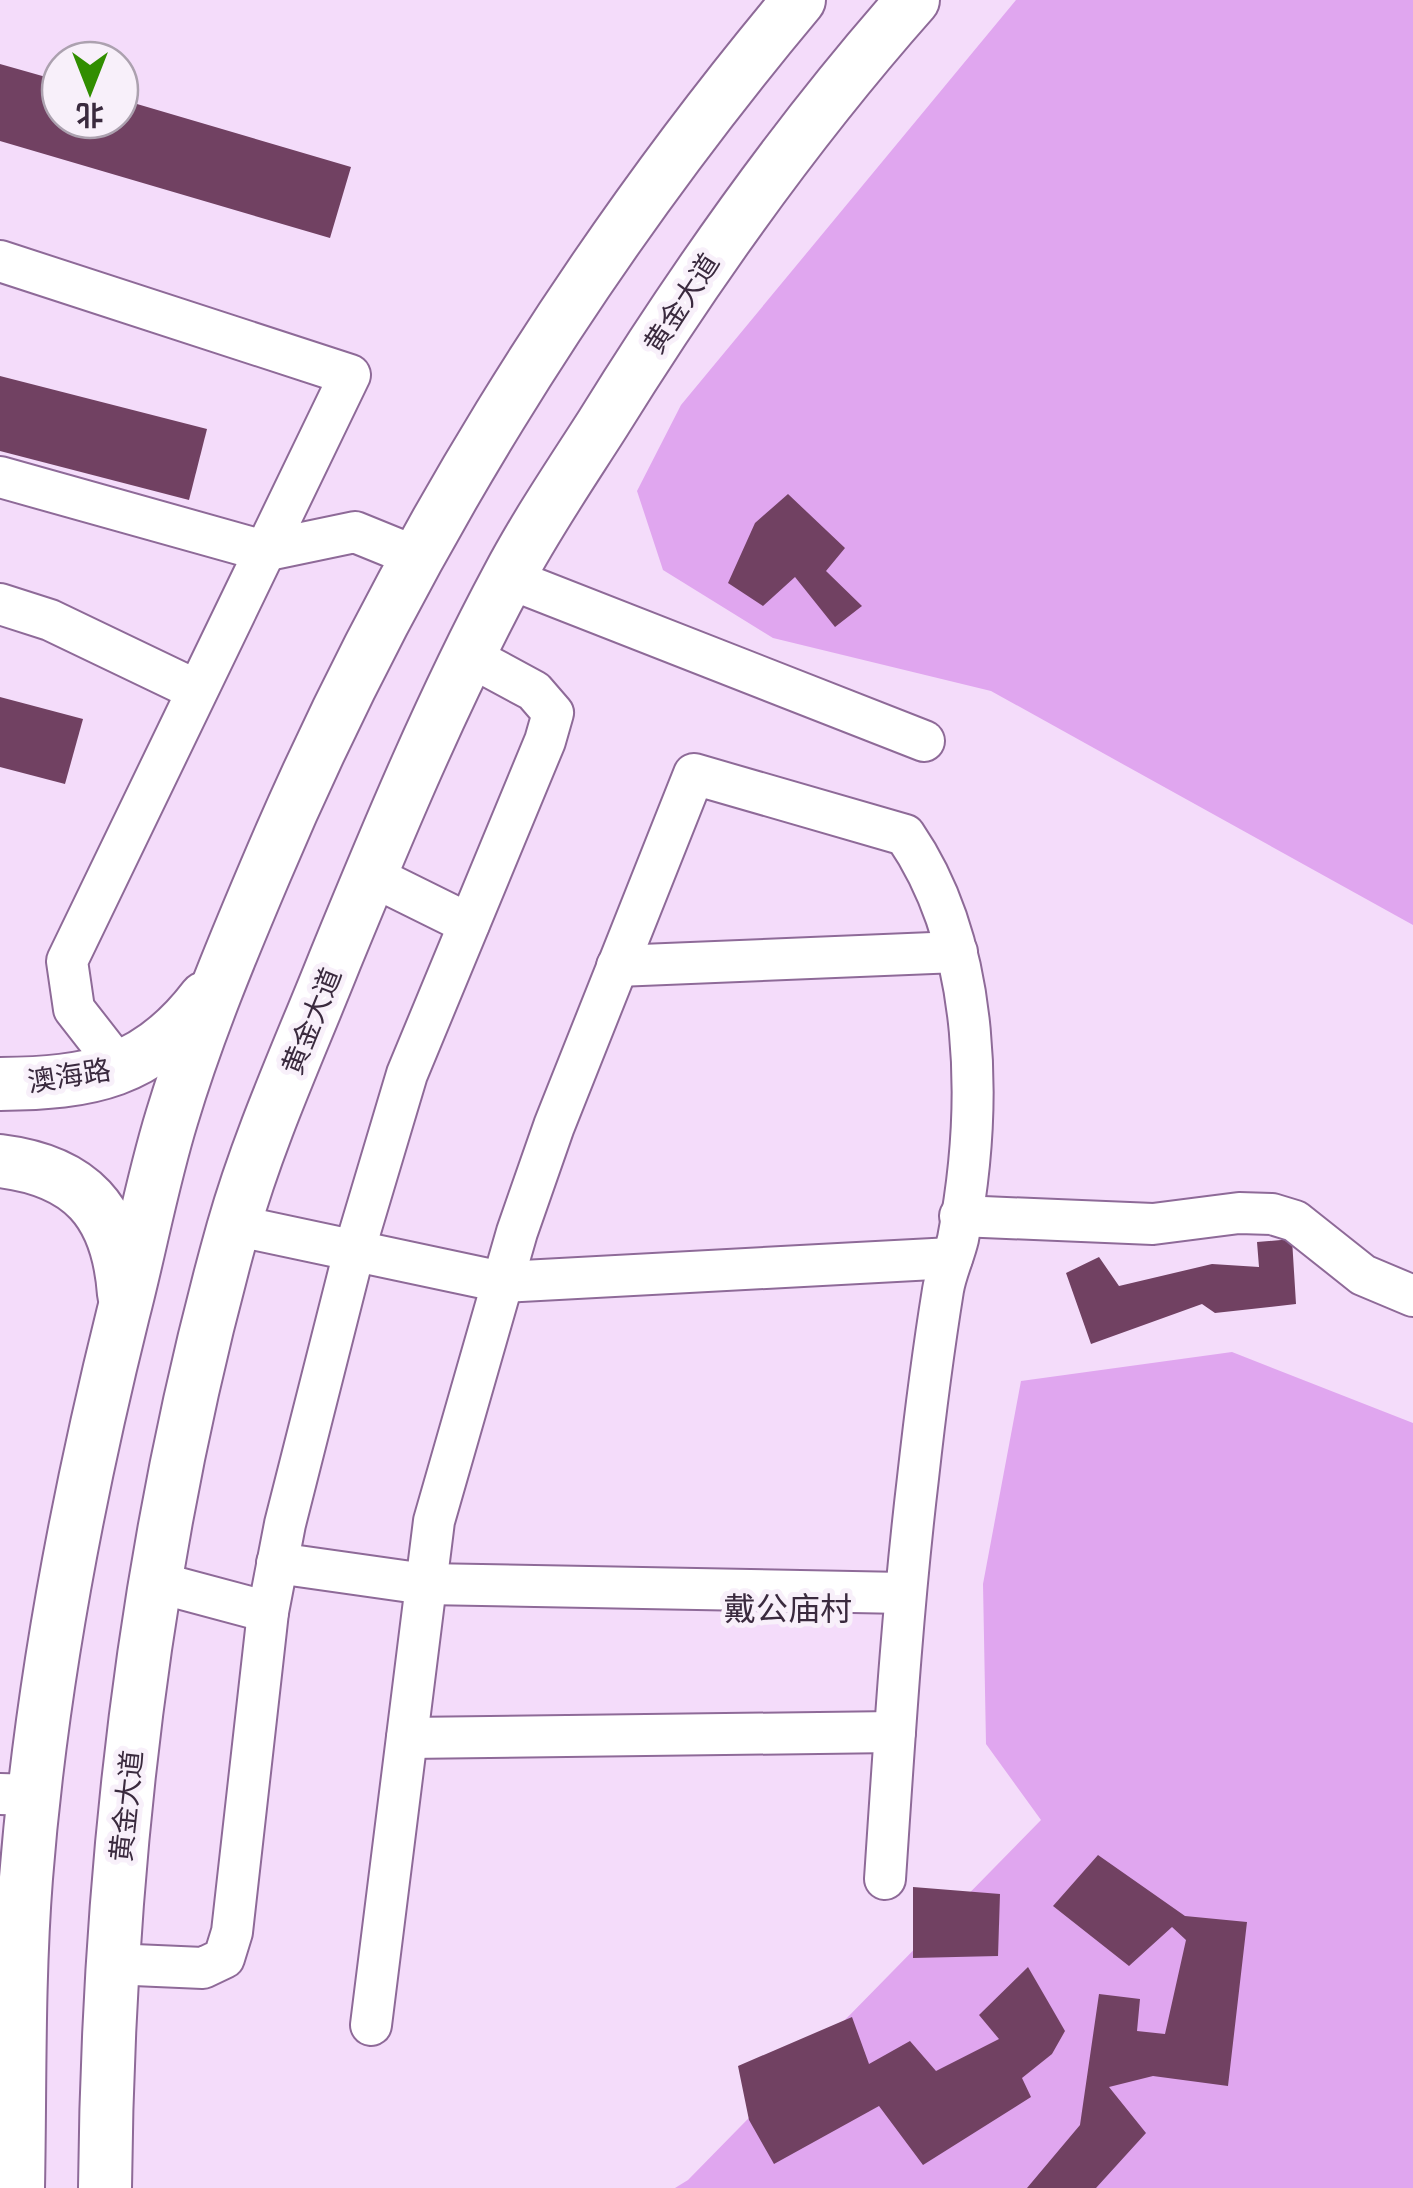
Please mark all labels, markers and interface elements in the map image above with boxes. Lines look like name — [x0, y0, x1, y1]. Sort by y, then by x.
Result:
north arrow — [40, 40, 140, 140]
text: 北 — [76, 97, 104, 134]
street label: 黄金大道 — [635, 246, 727, 360]
street label: 黄金大道 — [273, 962, 349, 1080]
street label: 澳海路 — [25, 1050, 113, 1100]
district label: 戴公庙村 — [724, 1587, 852, 1629]
street label: 黄金大道 — [102, 1748, 150, 1864]

